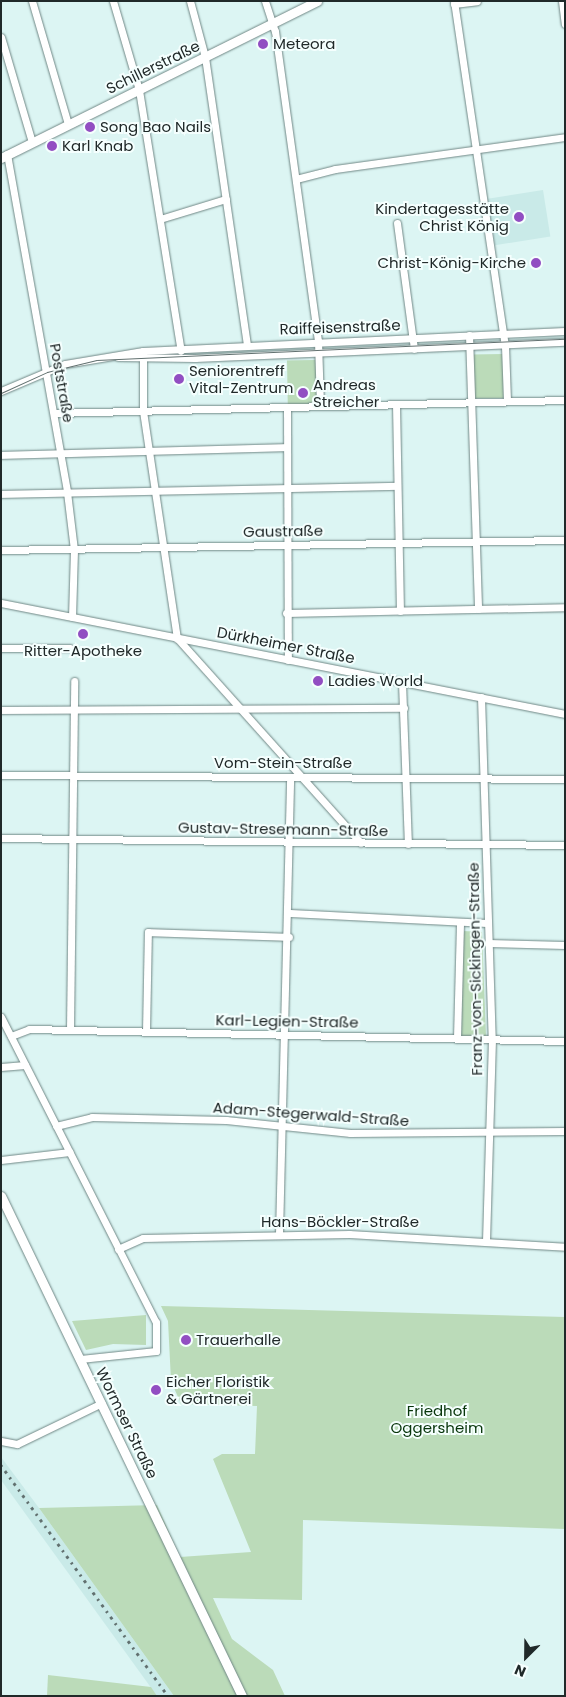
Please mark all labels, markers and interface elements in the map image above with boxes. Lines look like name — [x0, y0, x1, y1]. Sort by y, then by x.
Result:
place label: Meteora — [273, 35, 335, 53]
street label: Schillerstraße — [103, 37, 203, 97]
marker: Meteora — [257, 38, 269, 50]
place label: Song Bao Nails — [100, 118, 211, 136]
marker: Song Bao Nails — [84, 121, 96, 133]
place label: Karl Knab — [62, 137, 133, 155]
marker: Karl Knab — [46, 140, 58, 152]
place label: Kindertagesstätte Christ König — [375, 199, 509, 234]
marker: Kindertagesstätte Christ König — [513, 211, 525, 223]
place label: Christ-König-Kirche — [377, 254, 526, 272]
marker: Christ-König-Kirche — [530, 257, 542, 269]
street label: Raiffeisenstraße — [279, 316, 401, 338]
street label: Poststraße — [46, 342, 78, 424]
place label: Seniorentreff Vital-Zentrum — [189, 361, 294, 396]
marker: Seniorentreff Vital-Zentrum — [173, 373, 185, 385]
place label: Andreas Streicher — [313, 375, 379, 410]
marker: Andreas Streicher — [297, 387, 309, 399]
street label: Gaustraße — [243, 521, 323, 541]
street label: Dürkheimer Straße — [216, 623, 356, 667]
marker: Ritter-Apotheke — [77, 628, 89, 640]
place label: Ritter-Apotheke — [24, 642, 142, 660]
place label: Ladies World — [328, 672, 423, 690]
marker: Ladies World — [312, 675, 324, 687]
street label: Vom-Stein-Straße — [214, 754, 352, 772]
street label: Gustav-Stresemann-Straße — [178, 818, 388, 840]
street label: Franz-von-Sickingen-Straße — [464, 862, 486, 1076]
street label: Karl-Legien-Straße — [215, 1011, 359, 1031]
street label: Adam-Stegerwald-Straße — [212, 1098, 410, 1130]
street label: Hans-Böckler-Straße — [261, 1213, 419, 1231]
place label: Trauerhalle — [196, 1331, 281, 1349]
marker: Trauerhalle — [180, 1334, 192, 1346]
street label: Wormser Straße — [92, 1364, 162, 1482]
place label: Eicher Floristik & Gärtnerei — [166, 1372, 270, 1407]
marker: Eicher Floristik & Gärtnerei — [150, 1384, 162, 1396]
park label: Friedhof Oggersheim — [391, 1401, 483, 1436]
north arrow — [501, 1632, 551, 1682]
text: N — [511, 1660, 529, 1682]

